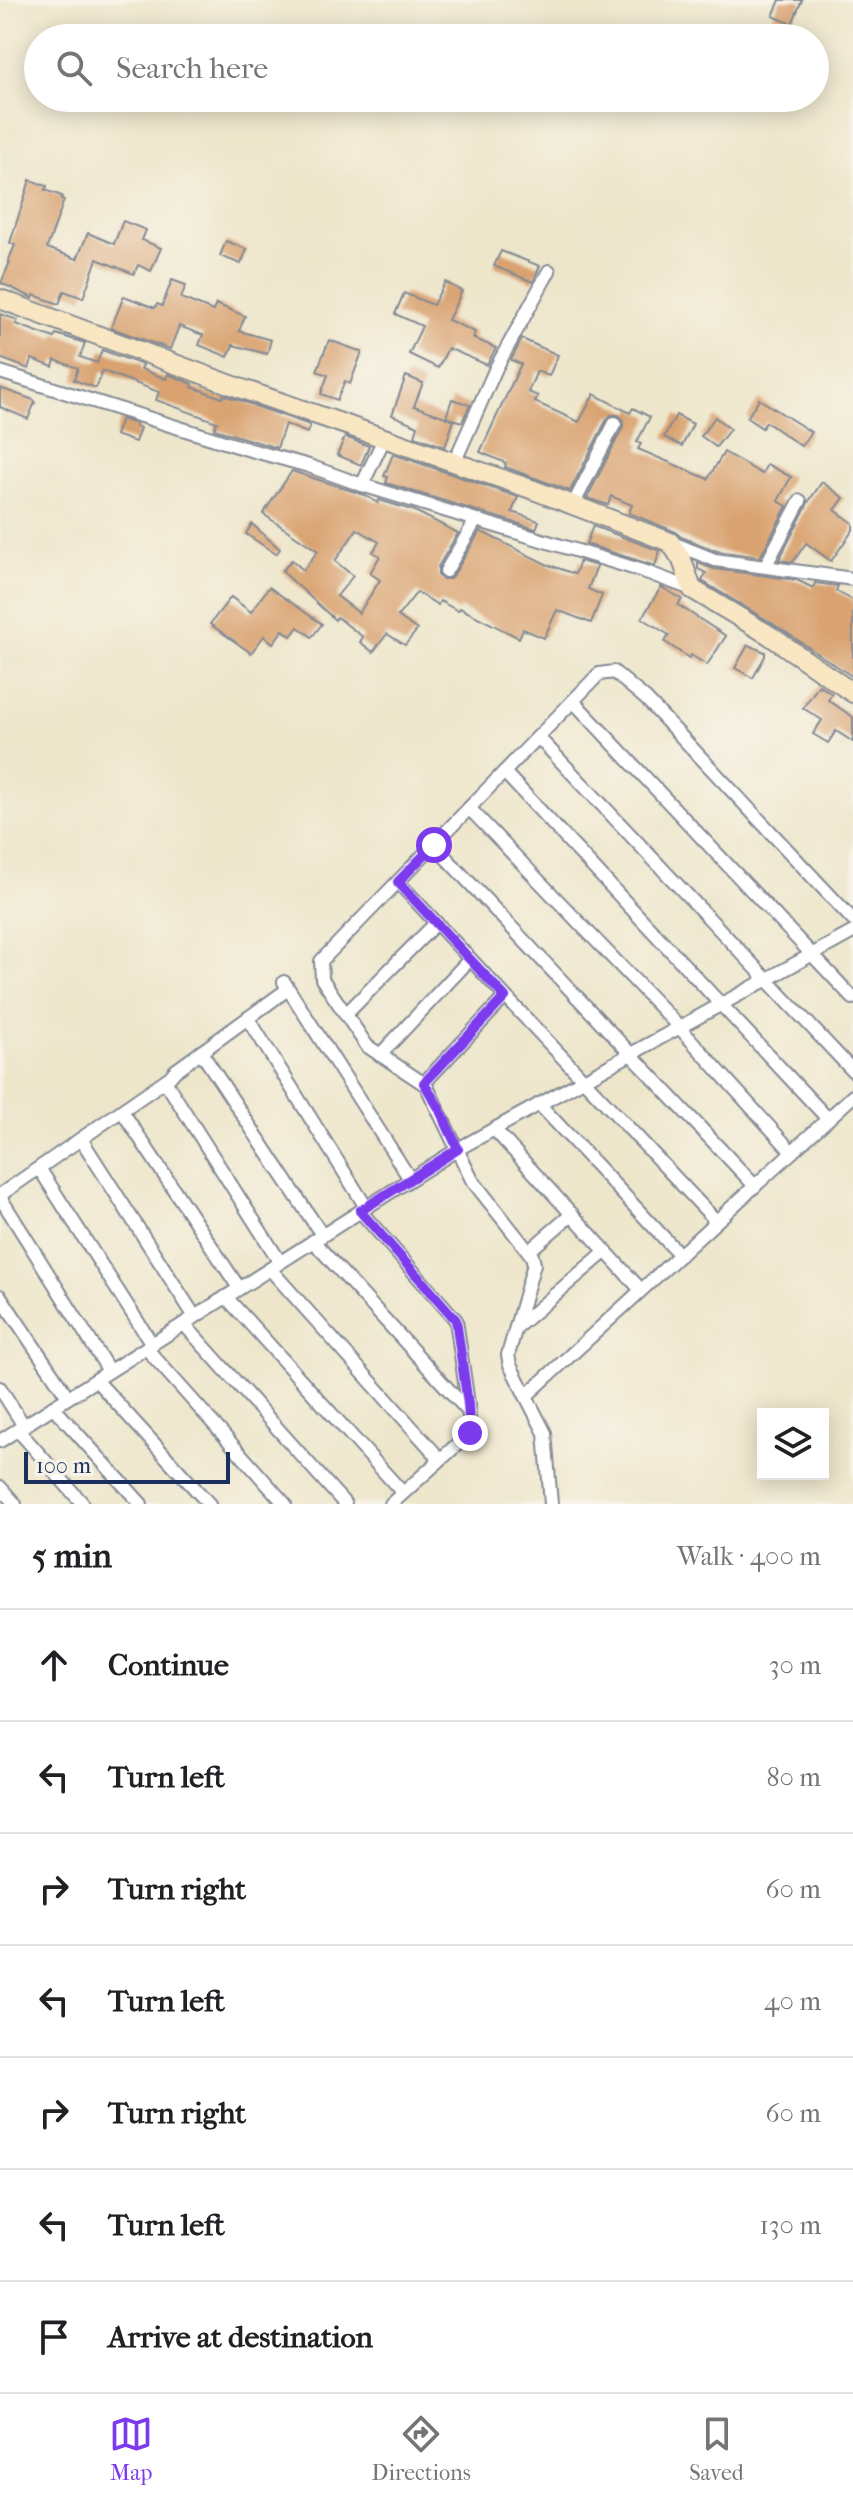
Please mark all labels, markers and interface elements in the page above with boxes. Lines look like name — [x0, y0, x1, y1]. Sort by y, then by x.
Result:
search box — [24, 24, 829, 112]
icon: search — [52, 46, 96, 90]
text: Search here — [116, 51, 268, 86]
route start — [416, 827, 452, 863]
map controls — [757, 1408, 829, 1480]
button: layers — [757, 1408, 829, 1480]
route end — [452, 1415, 488, 1451]
scale bar — [24, 1448, 230, 1484]
text: 100 m — [36, 1453, 91, 1479]
text: 5 min — [32, 1536, 112, 1576]
text: Walk · 400 m — [677, 1541, 821, 1572]
icon: ahead — [32, 1643, 76, 1687]
text: Continue — [108, 1648, 229, 1683]
text: 30 m — [769, 1650, 821, 1681]
icon: left — [32, 1755, 76, 1799]
text: Turn left — [108, 1760, 225, 1795]
text: 80 m — [766, 1762, 821, 1793]
icon: right — [32, 1867, 76, 1911]
text: Turn right — [108, 1872, 246, 1907]
text: 60 m — [765, 1874, 821, 1905]
icon: left — [32, 1979, 76, 2023]
text: Turn left — [108, 1984, 225, 2019]
text: 40 m — [764, 1986, 821, 2017]
icon: right — [32, 2091, 76, 2135]
text: Turn right — [108, 2096, 246, 2131]
text: 60 m — [765, 2098, 821, 2129]
icon: left — [32, 2203, 76, 2247]
text: Turn left — [108, 2208, 225, 2243]
text: 130 m — [760, 2210, 821, 2241]
icon: arrive — [32, 2315, 76, 2359]
text: Arrive at destination — [108, 2320, 373, 2355]
tab: Map — [109, 2412, 153, 2486]
tab: Directions — [372, 2412, 471, 2486]
tab: Saved — [689, 2412, 744, 2486]

